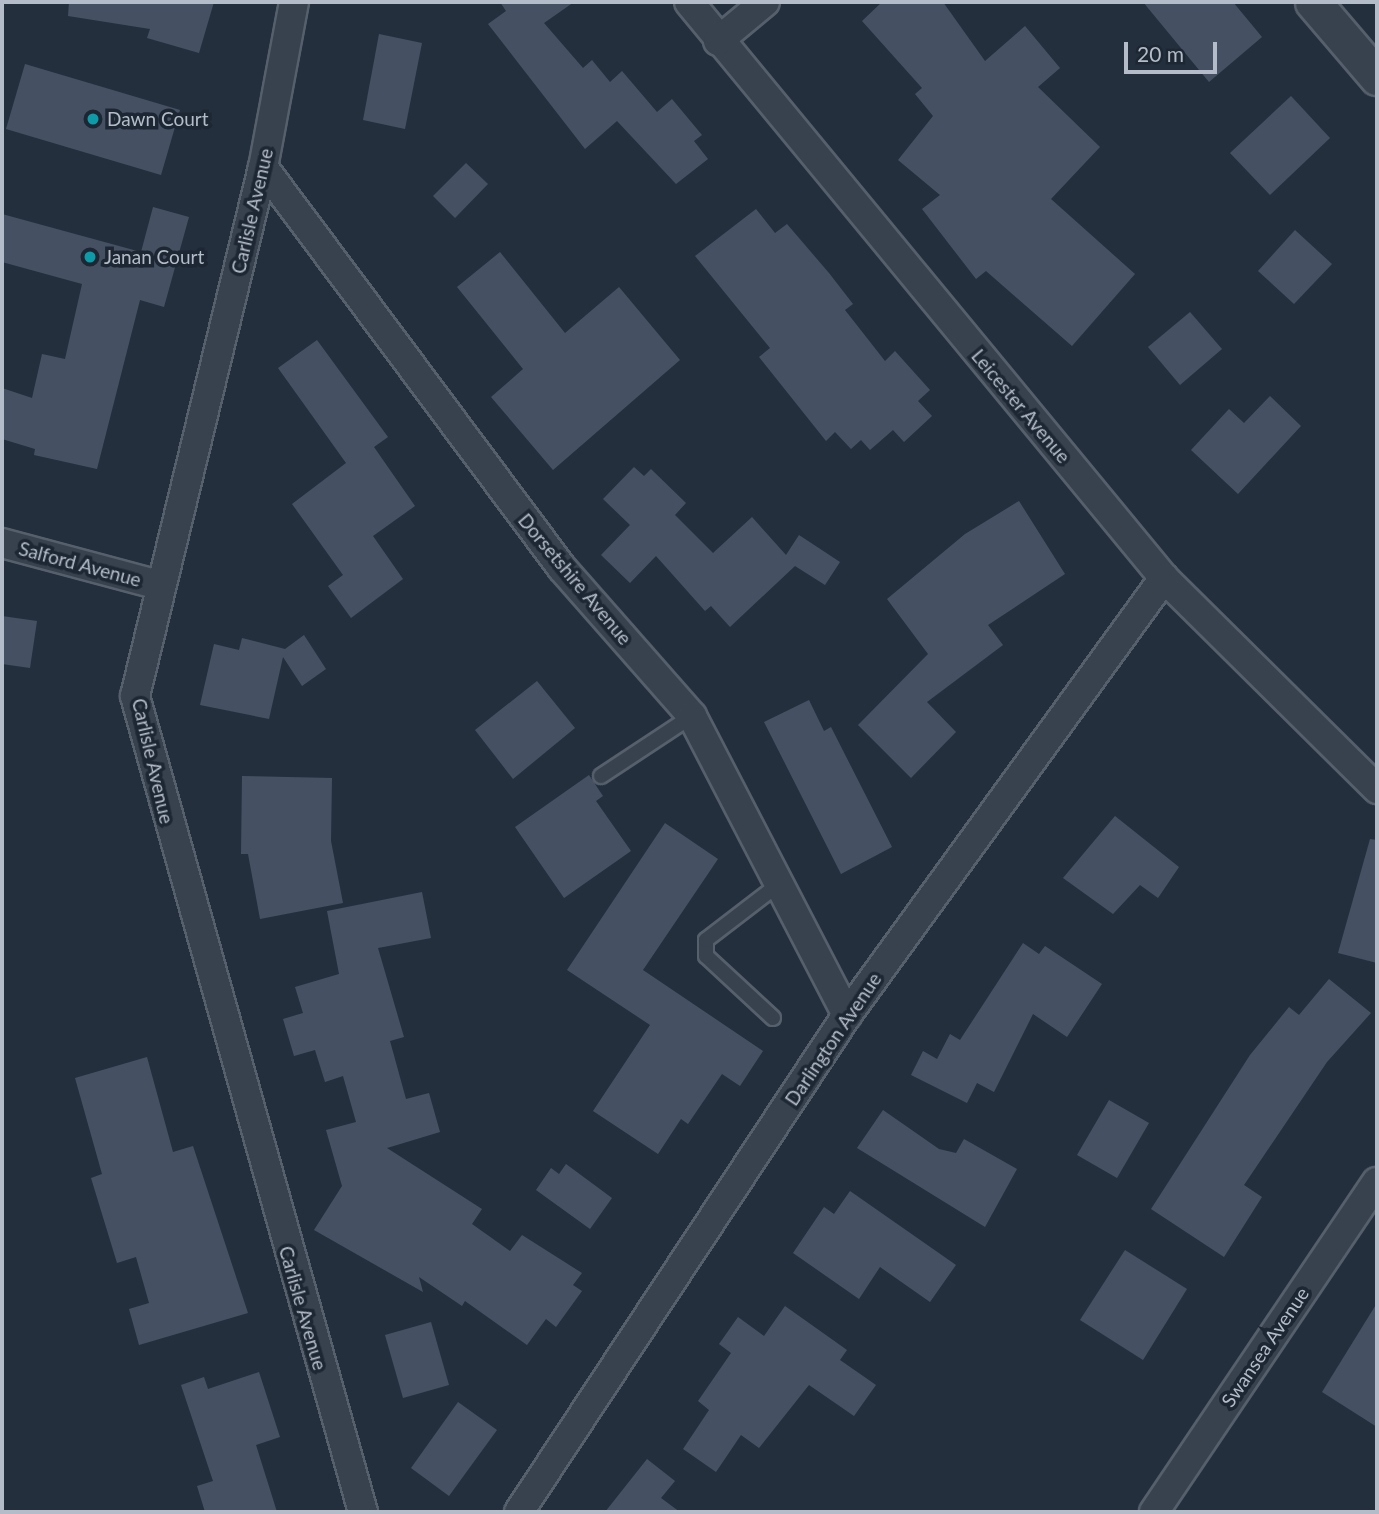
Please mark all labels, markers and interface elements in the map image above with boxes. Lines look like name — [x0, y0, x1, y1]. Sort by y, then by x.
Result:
scale bar — [1127, 28, 1220, 72]
text: 20 m — [1137, 41, 1184, 66]
place label: Dawn Court — [107, 108, 209, 130]
marker: Dawn Court — [85, 111, 101, 127]
street label: Carlisle Avenue — [226, 146, 278, 276]
place label: Janan Court — [104, 246, 204, 268]
marker: Janan Court — [82, 249, 98, 265]
street label: Leicester Avenue — [967, 344, 1075, 468]
street label: Dorsetshire Avenue — [513, 509, 637, 649]
street label: Salford Avenue — [16, 537, 144, 591]
street label: Carlisle Avenue — [127, 696, 179, 826]
street label: Darlington Avenue — [780, 968, 886, 1110]
street label: Carlisle Avenue — [274, 1243, 332, 1373]
street label: Swansea Avenue — [1216, 1282, 1314, 1412]

